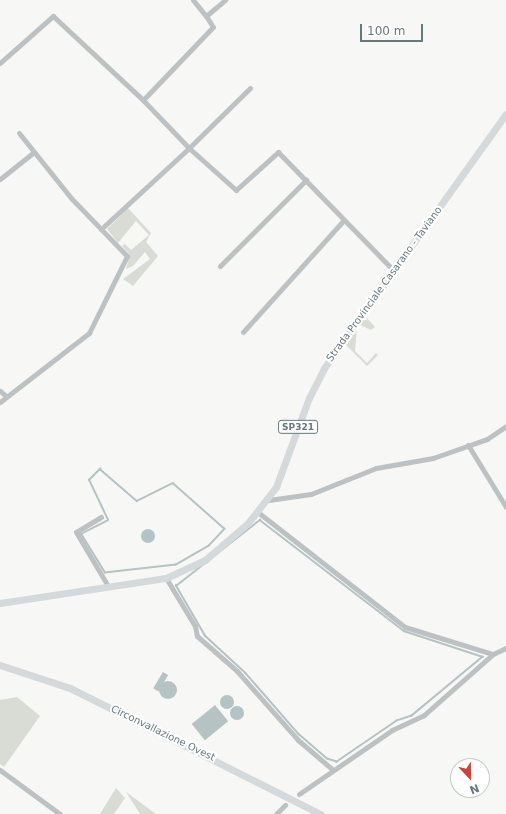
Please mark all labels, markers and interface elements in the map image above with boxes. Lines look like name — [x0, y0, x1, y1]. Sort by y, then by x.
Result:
scale bar — [362, 16, 425, 42]
text: 100 m — [367, 24, 405, 38]
street label: Strada Provinciale Casarano - Taviano — [324, 204, 444, 364]
road number: SP321 — [278, 420, 318, 434]
street label: Circonvallazione Ovest — [109, 703, 217, 763]
north arrow — [450, 758, 490, 798]
text: N — [468, 781, 481, 796]

